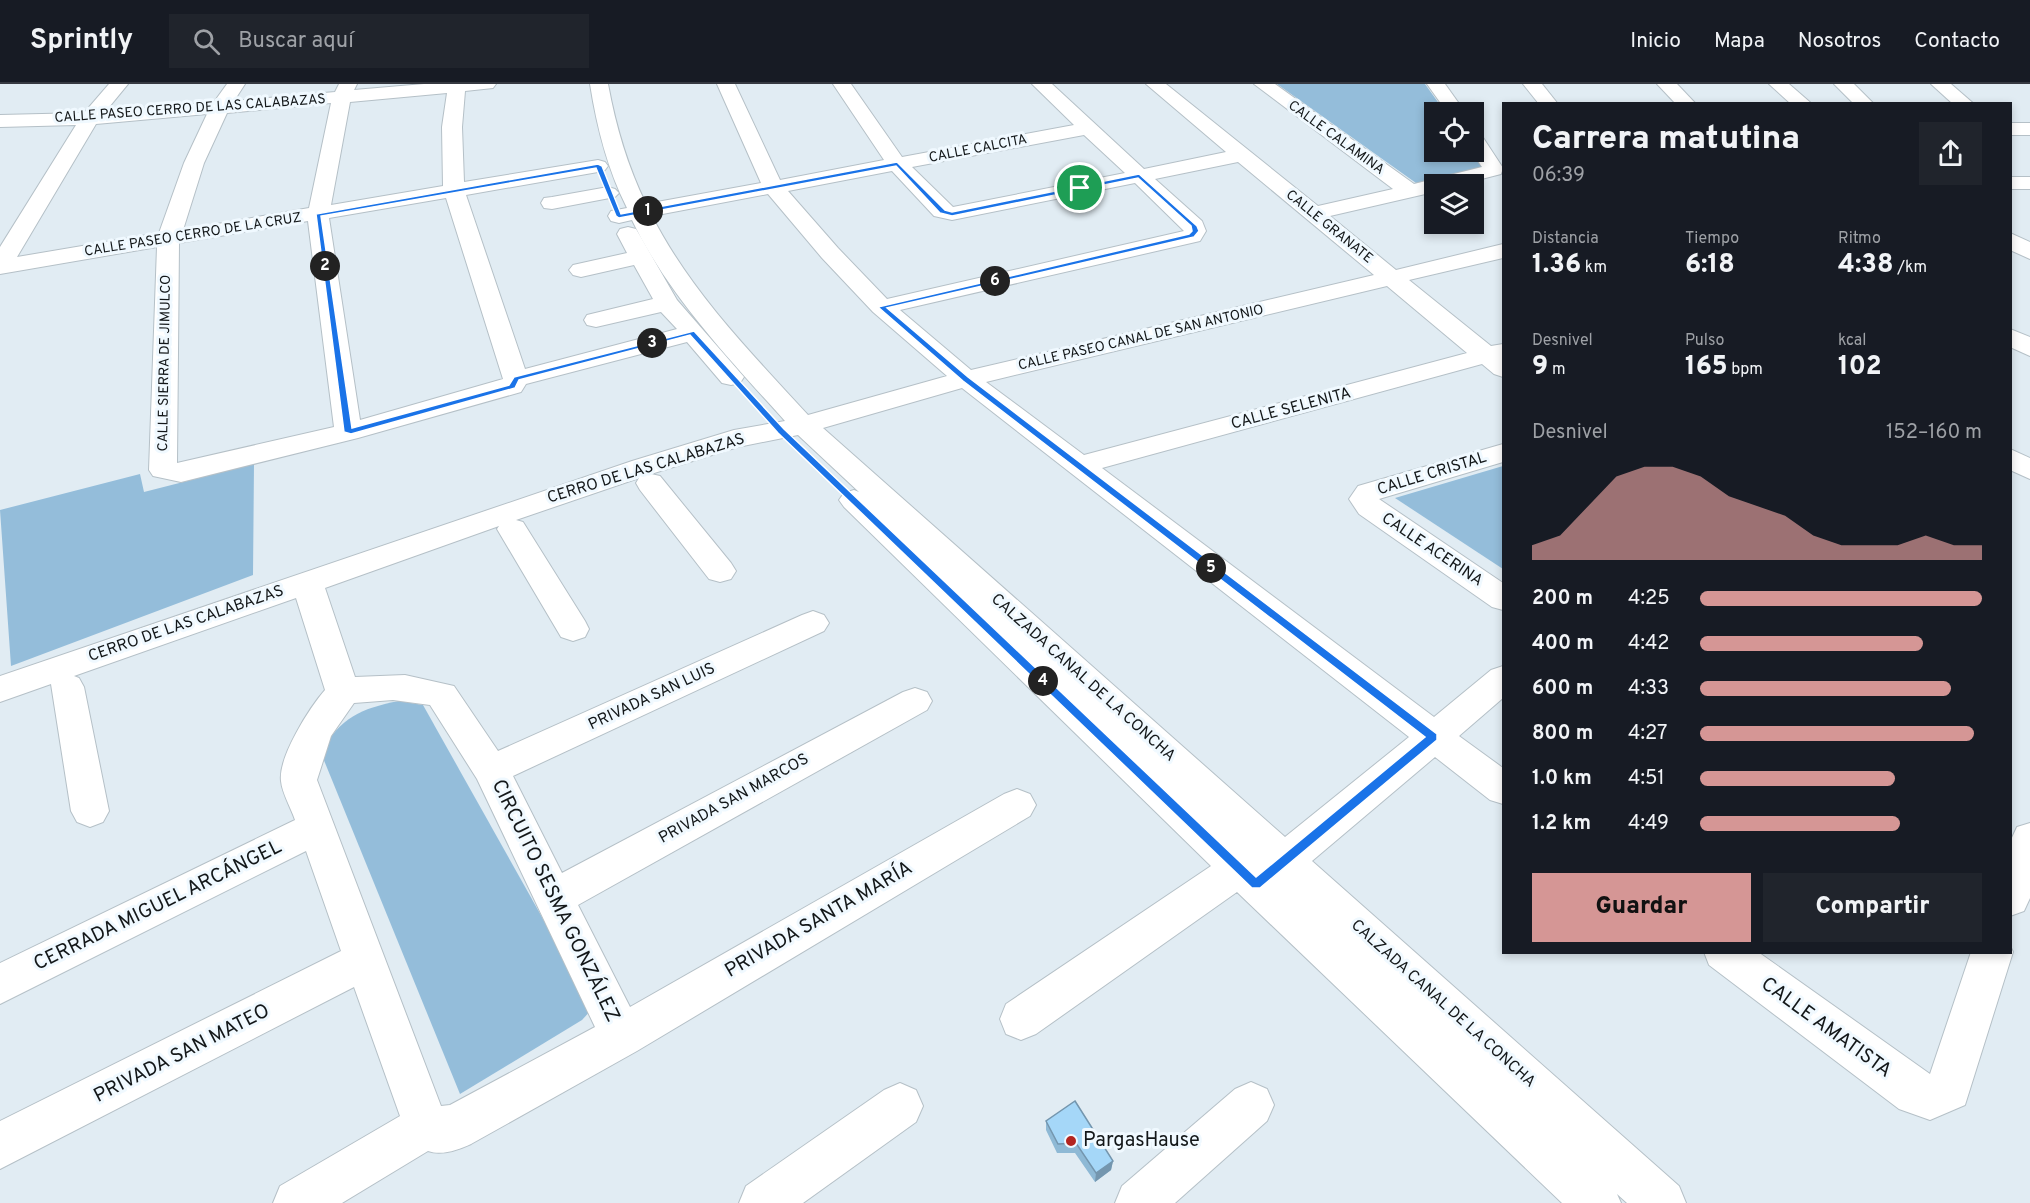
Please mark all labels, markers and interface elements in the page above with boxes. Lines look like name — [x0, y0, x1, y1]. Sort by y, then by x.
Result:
search box — [169, 14, 589, 68]
text: Sprintly — [30, 23, 133, 59]
icon: search — [190, 25, 223, 58]
text: Buscar aquí — [238, 28, 354, 55]
text: Inicio — [1630, 28, 1681, 55]
text: Mapa — [1714, 28, 1765, 55]
text: Nosotros — [1798, 28, 1881, 55]
text: Contacto — [1914, 28, 2000, 55]
street label: CALLE PASEO CERRO DE LAS CALABAZAS — [54, 91, 326, 127]
street label: CALLE CALAMINA — [1285, 97, 1387, 179]
map controls — [1424, 102, 1484, 234]
button: locate — [1424, 102, 1484, 162]
text: Carrera matutina — [1532, 119, 1800, 161]
button: share — [1919, 122, 1982, 185]
street label: CALLE CALCITA — [927, 131, 1029, 167]
pin — [1054, 162, 1105, 213]
text: 06:39 — [1532, 163, 1585, 189]
icon: arrive — [1063, 171, 1096, 204]
button: layers — [1424, 174, 1484, 234]
street label: CALLE GRANATE — [1282, 187, 1376, 267]
pin: 1 — [633, 196, 663, 226]
text: 1 — [645, 201, 651, 221]
street label: CALLE PASEO CERRO DE LA CRUZ — [83, 209, 303, 261]
text: Distancia — [1532, 229, 1599, 249]
text: Tiempo — [1685, 229, 1739, 249]
text: Ritmo — [1838, 229, 1881, 249]
text: 1.36 — [1532, 249, 1581, 282]
text: 6:18 — [1685, 249, 1735, 282]
text: 4:38 — [1838, 249, 1893, 282]
pin: 2 — [310, 251, 340, 281]
text: 2 — [320, 256, 330, 276]
text: km — [1581, 258, 1607, 278]
text: /km — [1893, 258, 1927, 278]
pin: 6 — [980, 266, 1010, 296]
text: 6 — [990, 271, 1000, 291]
street label: CALLE SIERRA DE JIMULCO — [155, 275, 175, 451]
street label: CALLE PASEO CANAL DE SAN ANTONIO — [1017, 301, 1265, 375]
pin: 3 — [637, 328, 667, 358]
text: Desnivel — [1532, 331, 1593, 351]
text: Pulso — [1685, 331, 1724, 351]
text: kcal — [1838, 331, 1866, 351]
text: 3 — [647, 333, 657, 353]
text: 9 — [1532, 351, 1548, 384]
text: 165 — [1685, 351, 1728, 384]
text: 102 — [1838, 351, 1882, 384]
text: m — [1548, 360, 1565, 380]
text: bpm — [1728, 360, 1763, 380]
street label: CALLE SELENITA — [1229, 383, 1353, 435]
text: Desnivel — [1532, 420, 1608, 446]
text: 152–160 m — [1886, 420, 1982, 446]
street label: CERRO DE LAS CALABAZAS — [545, 429, 747, 509]
street label: CALLE CRISTAL — [1375, 448, 1489, 500]
street label: CALLE ACERINA — [1378, 509, 1487, 591]
pin: 5 — [1196, 553, 1226, 583]
text: 5 — [1206, 558, 1216, 578]
street label: CERRO DE LAS CALABAZAS — [86, 581, 286, 667]
text: 200 m — [1532, 586, 1593, 612]
text: 4:25 — [1628, 586, 1670, 612]
street label: CALZADA CANAL DE LA CONCHA — [987, 590, 1180, 766]
text: 400 m — [1532, 631, 1594, 657]
text: 4:42 — [1628, 631, 1670, 657]
street label: PRIVADA SAN LUIS — [585, 659, 719, 735]
pin: 4 — [1028, 666, 1058, 696]
text: 4 — [1038, 671, 1048, 691]
text: 600 m — [1532, 676, 1593, 702]
text: 4:33 — [1628, 676, 1669, 702]
text: 800 m — [1532, 721, 1593, 747]
text: 4:27 — [1628, 721, 1667, 747]
street label: PRIVADA SAN MARCOS — [655, 749, 813, 849]
text: 1.0 km — [1532, 766, 1592, 792]
text: 4:51 — [1628, 766, 1665, 792]
street label: CIRCUITO SESMA GONZÁLEZ — [485, 774, 627, 1027]
text: 1.2 km — [1532, 811, 1591, 837]
text: 4:49 — [1628, 811, 1669, 837]
street label: CERRADA MIGUEL ARCÁNGEL — [29, 833, 286, 977]
street label: PRIVADA SANTA MARÍA — [719, 854, 918, 984]
button: Guardar — [1532, 873, 1751, 942]
button: Compartir — [1763, 873, 1982, 942]
street label: CALZADA CANAL DE LA CONCHA — [1347, 916, 1540, 1092]
street label: CALLE AMATISTA — [1755, 972, 1897, 1084]
street label: PRIVADA SAN MATEO — [89, 998, 275, 1110]
place label: PargasHause — [1083, 1128, 1200, 1154]
marker: PargasHause — [1064, 1134, 1078, 1148]

